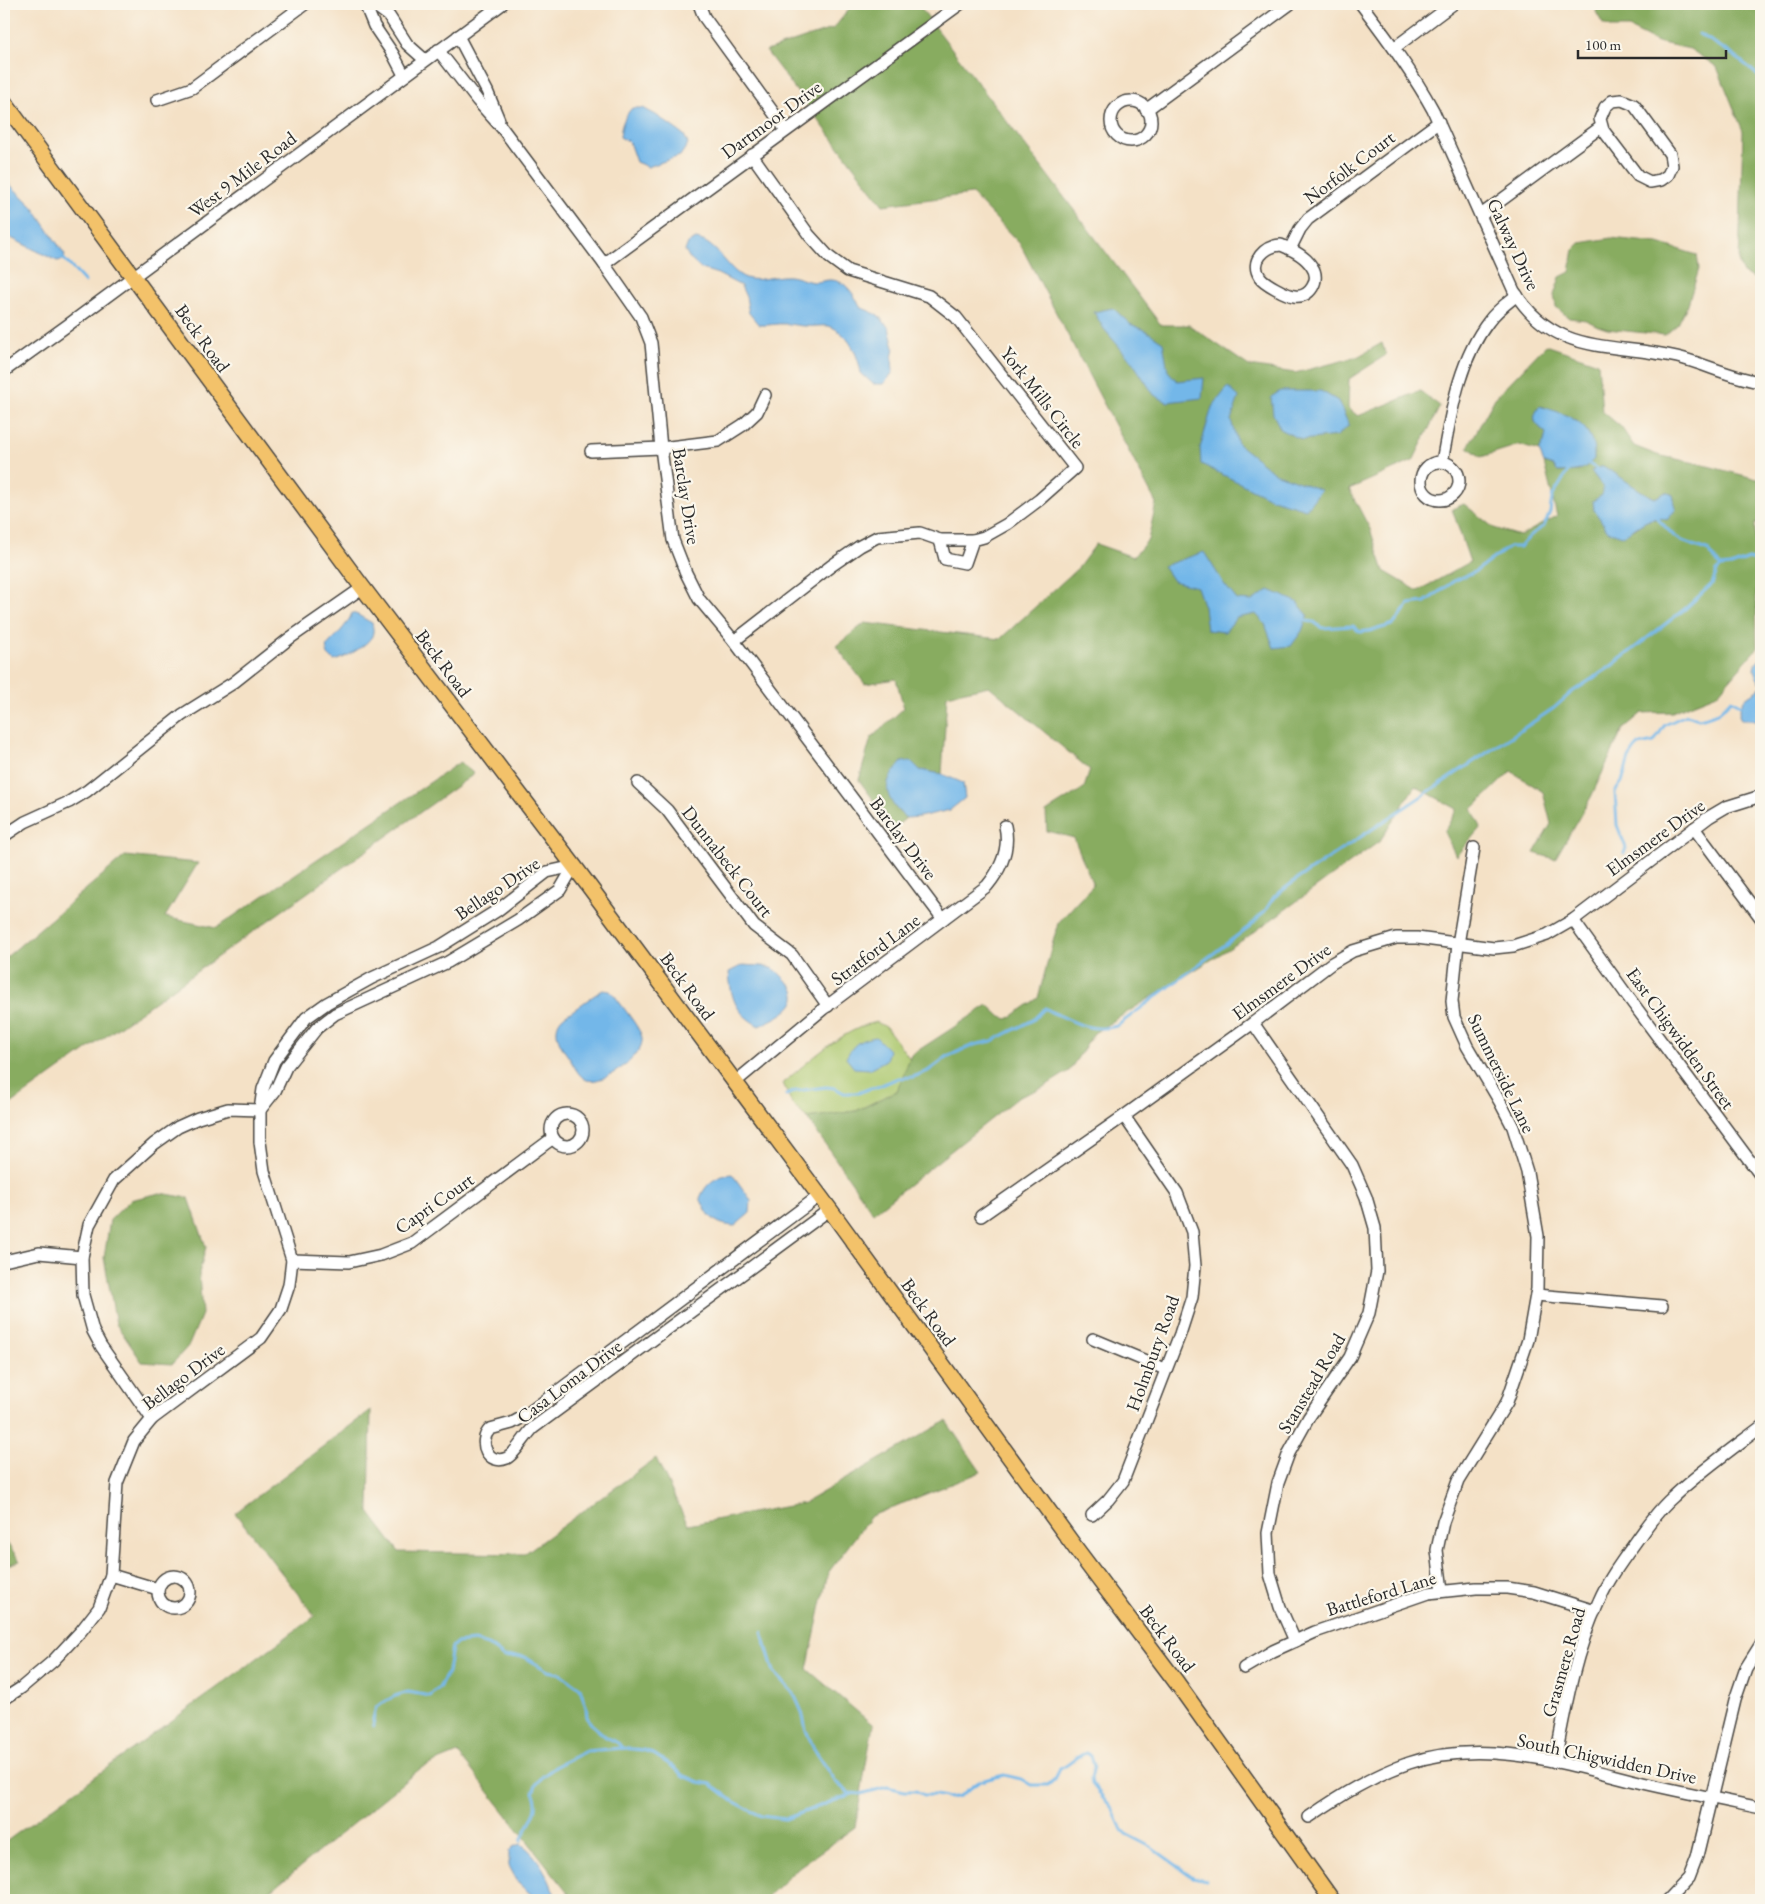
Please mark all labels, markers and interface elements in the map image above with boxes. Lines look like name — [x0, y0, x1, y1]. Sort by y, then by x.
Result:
scale bar — [1578, 28, 1725, 60]
text: 100 m — [1585, 35, 1622, 54]
street label: Dartmoor Drive — [716, 74, 827, 164]
street label: West 9 Mile Road — [183, 125, 302, 223]
street label: Norfolk Court — [1299, 125, 1400, 210]
street label: Galway Drive — [1481, 194, 1546, 294]
street label: Beck Road — [169, 299, 236, 378]
street label: York Mills Circle — [995, 341, 1090, 453]
street label: Barclay Drive — [667, 446, 706, 546]
street label: Beck Road — [410, 624, 477, 703]
street label: Barclay Drive — [864, 792, 943, 885]
street label: Elmsmere Drive — [1601, 793, 1710, 882]
street label: Dunnabeck Court — [676, 801, 779, 922]
street label: Bellago Drive — [450, 851, 545, 926]
street label: Stratford Lane — [826, 908, 925, 991]
street label: Elmsmere Drive — [1227, 937, 1336, 1026]
street label: Beck Road — [654, 947, 721, 1026]
street label: East Chigwidden Street — [1621, 962, 1741, 1114]
street label: Summerside Lane — [1462, 1009, 1541, 1137]
street label: Capri Court — [390, 1167, 479, 1240]
street label: Beck Road — [895, 1273, 962, 1352]
street label: Holmbury Road — [1120, 1291, 1185, 1415]
street label: Stanstead Road — [1272, 1328, 1351, 1438]
street label: Casa Loma Drive — [512, 1334, 627, 1429]
street label: Bellago Drive — [137, 1337, 230, 1416]
street label: Battleford Lane — [1323, 1565, 1439, 1622]
street label: Beck Road — [1134, 1599, 1201, 1678]
street label: Grasmere Road — [1536, 1604, 1591, 1720]
street label: South Chigwidden Drive — [1515, 1727, 1699, 1790]

